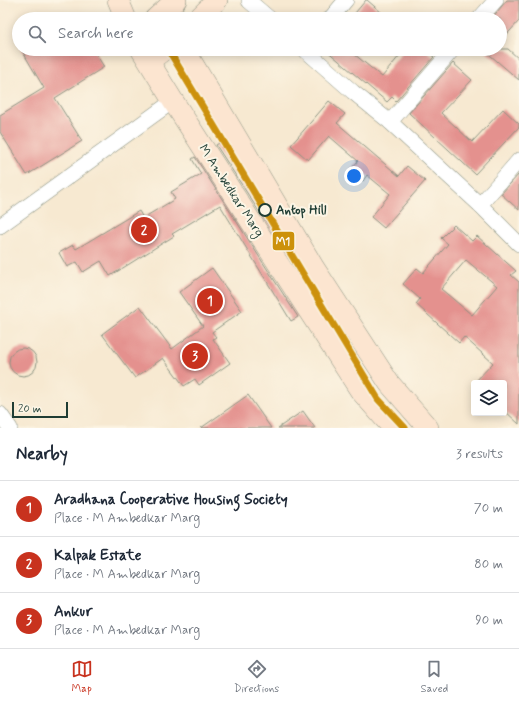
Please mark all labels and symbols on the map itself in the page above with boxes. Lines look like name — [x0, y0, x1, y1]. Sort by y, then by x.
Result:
street label: M Ambedkar Marg — [194, 141, 268, 241]
your location — [344, 166, 364, 186]
place label: Antop Hill — [276, 202, 327, 219]
marker: Antop Hill — [258, 203, 272, 217]
pin: 2 — [131, 215, 157, 245]
line badge: M1 — [272, 231, 295, 251]
text: M1 — [276, 235, 290, 249]
pin: 1 — [197, 286, 223, 316]
pin: 3 — [182, 341, 208, 371]
scale bar — [12, 400, 68, 419]

